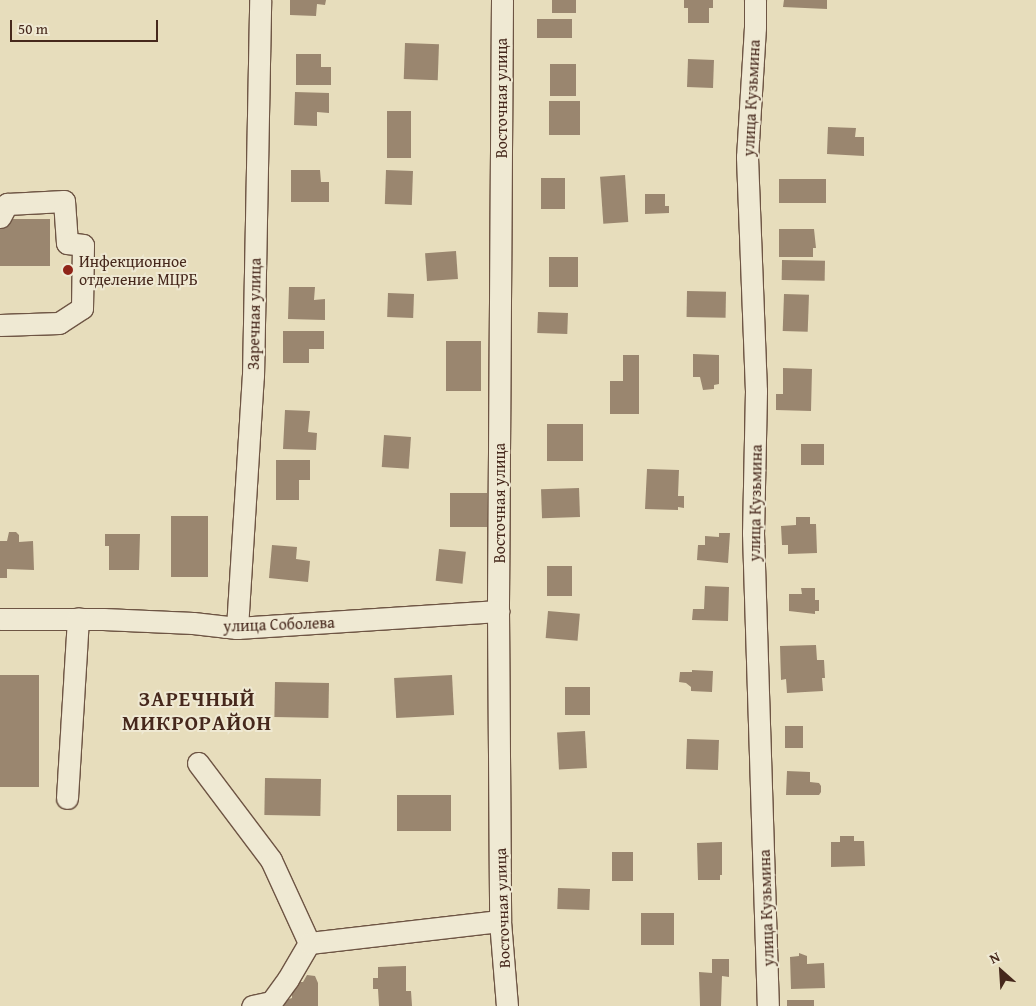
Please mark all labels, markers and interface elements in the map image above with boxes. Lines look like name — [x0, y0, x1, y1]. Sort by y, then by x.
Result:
scale bar — [12, 10, 160, 42]
text: 50 m — [18, 18, 48, 39]
street label: Восточная улица — [491, 38, 511, 158]
street label: улица Кузьмина — [738, 39, 764, 157]
place label: Инфекционное отделение МЦРБ — [79, 251, 198, 289]
street label: Заречная улица — [243, 258, 265, 370]
marker: Инфекционное отделение МЦРБ — [61, 263, 75, 277]
street label: Восточная улица — [489, 443, 509, 563]
street label: улица Кузьмина — [744, 444, 766, 562]
street label: улица Соболева — [223, 612, 335, 636]
district label: ЗАРЕЧНЫЙ МИКРОРАЙОН — [121, 686, 273, 736]
street label: Восточная улица — [490, 847, 514, 969]
street label: улица Кузьмина — [754, 849, 778, 967]
north arrow — [976, 946, 1026, 996]
text: N — [986, 946, 1003, 969]

